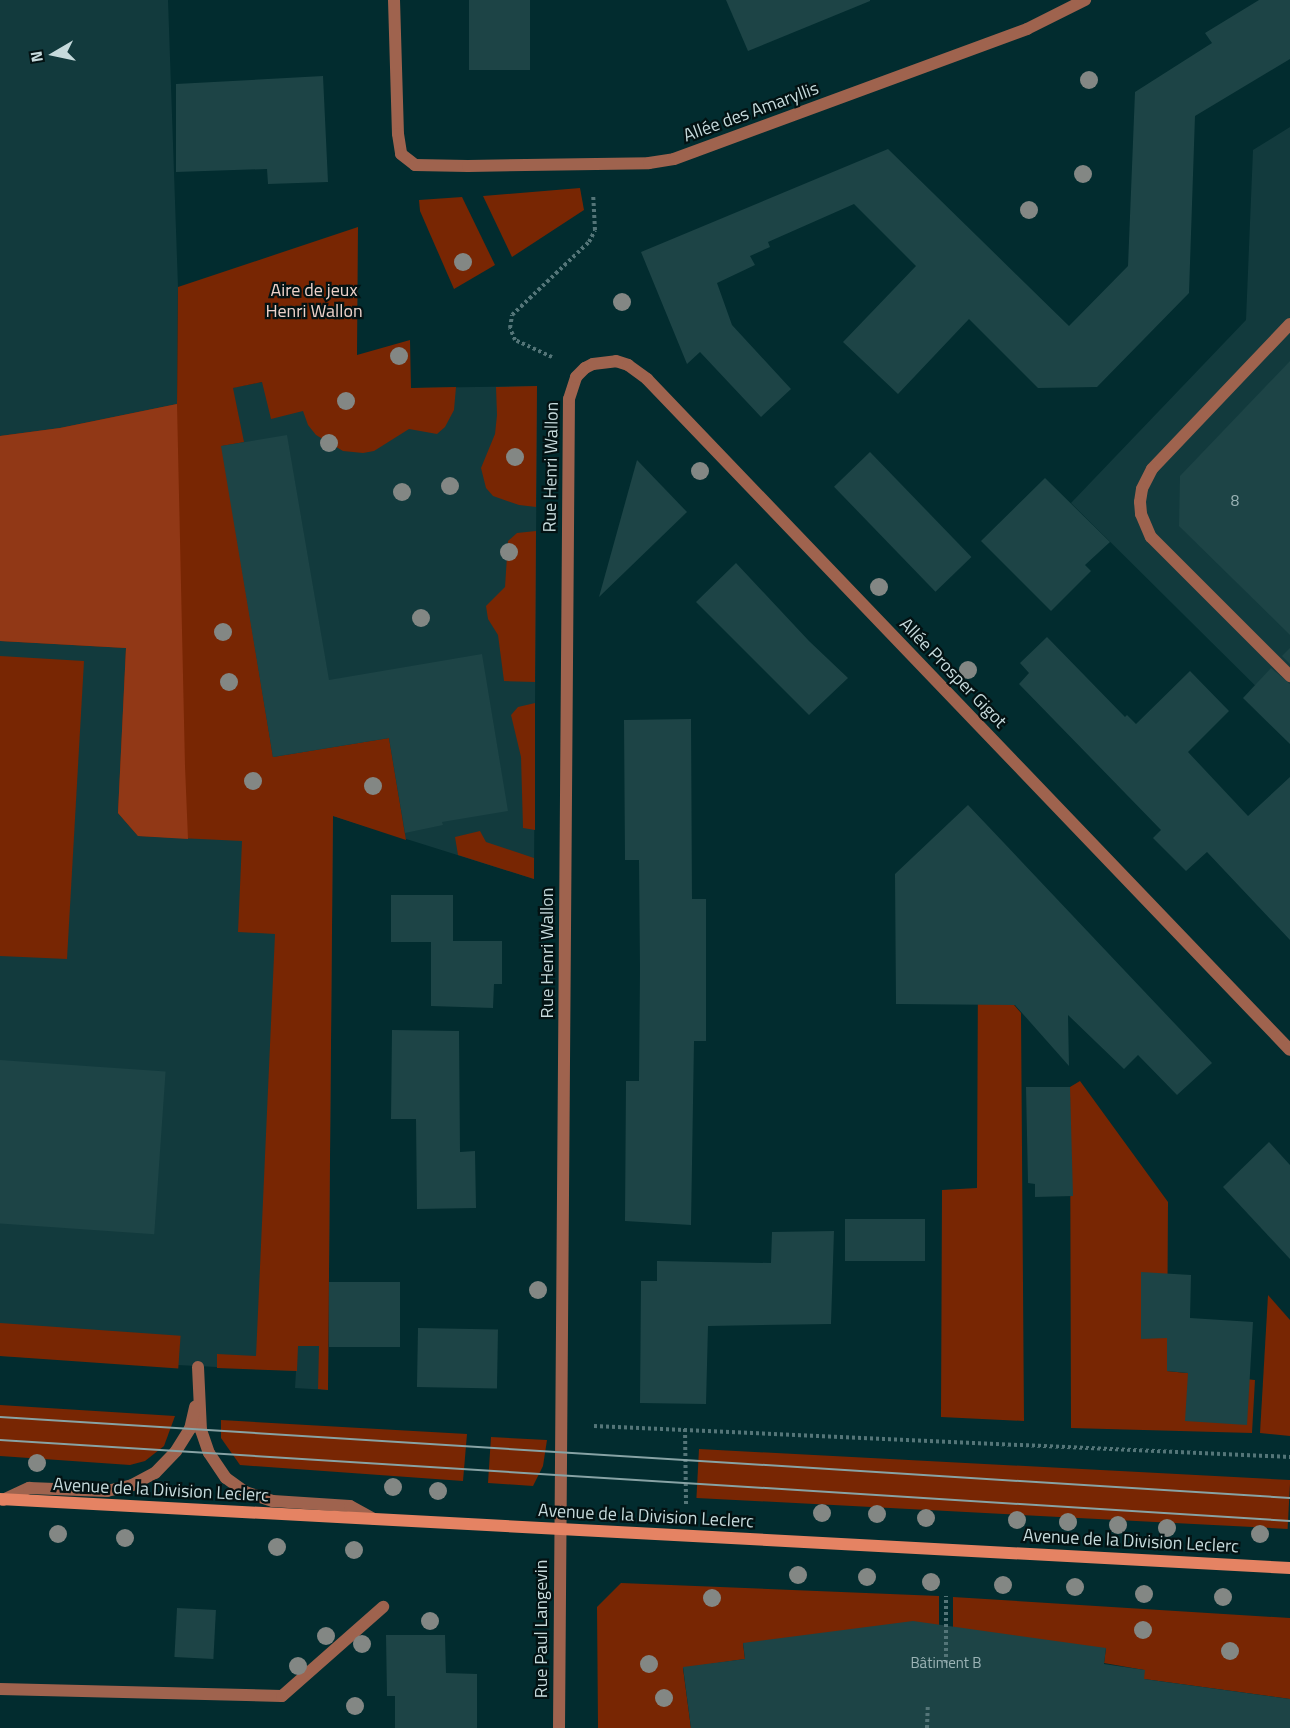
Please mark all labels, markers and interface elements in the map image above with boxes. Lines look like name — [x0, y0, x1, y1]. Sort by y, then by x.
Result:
north arrow — [24, 24, 84, 84]
text: N — [24, 49, 49, 64]
street label: Allée des Amaryllis — [680, 77, 822, 147]
park label: Aire de jeux Henri Wallon — [265, 280, 363, 322]
street label: Rue Henri Wallon — [539, 401, 563, 533]
house number: 8 — [1231, 492, 1239, 510]
street label: Allée Prosper Gigot — [895, 613, 1011, 733]
street label: Rue Henri Wallon — [536, 888, 558, 1018]
street label: Avenue de la Division Leclerc — [52, 1474, 270, 1506]
street label: Avenue de la Division Leclerc — [537, 1500, 755, 1532]
street label: Avenue de la Division Leclerc — [1022, 1525, 1240, 1557]
street label: Rue Paul Langevin — [530, 1560, 552, 1698]
house number: Bâtiment B — [910, 1654, 982, 1672]

